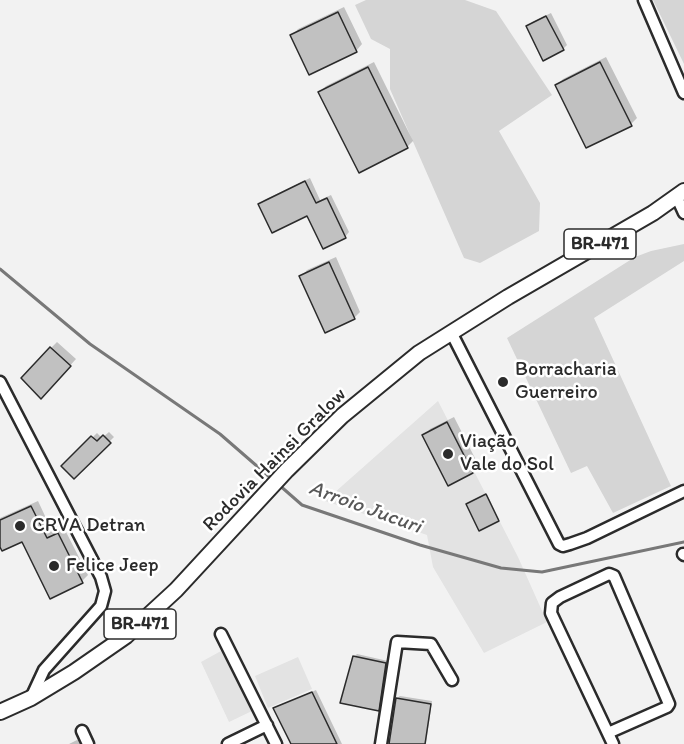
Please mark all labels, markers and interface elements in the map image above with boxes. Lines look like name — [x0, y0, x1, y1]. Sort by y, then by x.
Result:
road number: BR-471 — [564, 229, 636, 259]
place label: Borracharia Guerreiro — [515, 358, 616, 405]
marker: Borracharia Guerreiro — [496, 375, 510, 389]
street label: Rodovia Hainsi Gralow — [198, 383, 352, 537]
place label: Viação Vale do Sol — [460, 430, 554, 477]
marker: Viação Vale do Sol — [441, 447, 455, 461]
water label: Arroio Jucuri — [305, 476, 425, 540]
place label: CRVA Detran — [32, 514, 145, 538]
marker: CRVA Detran — [13, 519, 27, 533]
place label: Felice Jeep — [66, 554, 159, 578]
marker: Felice Jeep — [47, 559, 61, 573]
road number: BR-471 — [104, 609, 176, 639]

